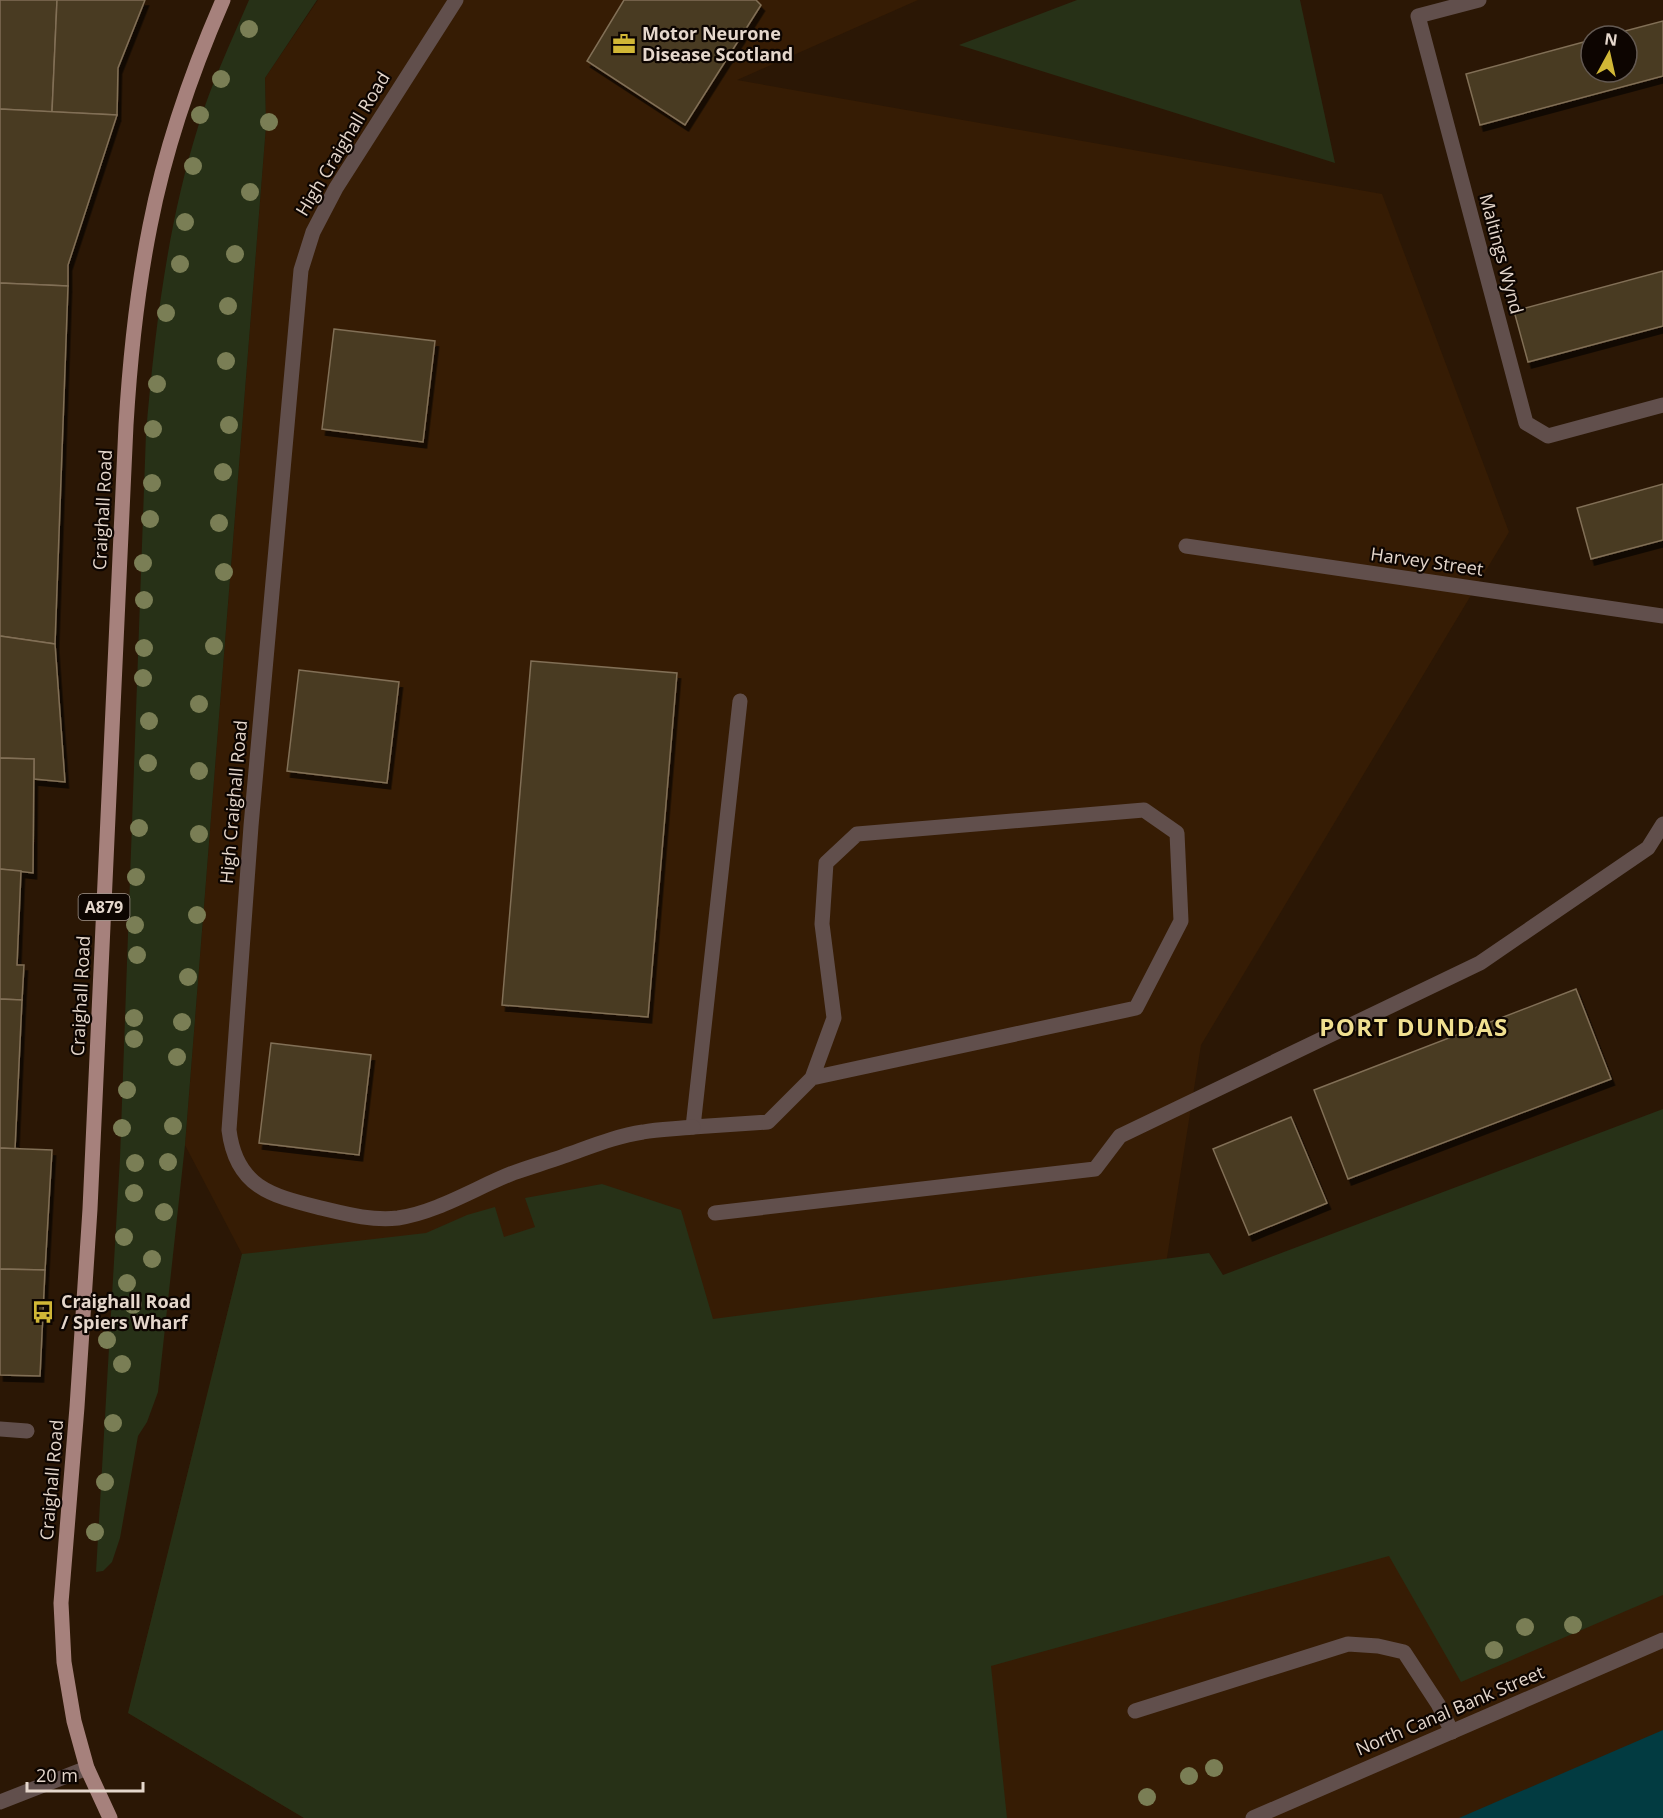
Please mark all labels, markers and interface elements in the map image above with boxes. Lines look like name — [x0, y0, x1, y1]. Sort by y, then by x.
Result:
place label: Motor Neurone Disease Scotland — [642, 21, 793, 66]
north arrow — [1579, 24, 1639, 84]
text: N — [1603, 27, 1619, 51]
office icon: Motor Neurone Disease Scotland — [611, 31, 637, 57]
street label: High Craighall Road — [290, 67, 395, 220]
street label: Maltings Wynd — [1474, 191, 1530, 316]
street label: Craighall Road — [87, 449, 117, 571]
street label: Harvey Street — [1369, 541, 1485, 581]
street label: High Craighall Road — [214, 719, 252, 885]
road number: A879 — [78, 894, 130, 920]
street label: Craighall Road — [65, 935, 95, 1057]
district label: PORT DUNDAS — [1319, 1010, 1509, 1043]
place label: Craighall Road / Spiers Wharf — [61, 1289, 191, 1334]
bus stop icon: Craighall Road / Spiers Wharf — [30, 1299, 56, 1325]
street label: Craighall Road — [34, 1419, 68, 1541]
street label: North Canal Bank Street — [1352, 1659, 1548, 1761]
scale bar — [27, 1755, 142, 1793]
text: 20 m — [36, 1763, 78, 1787]

